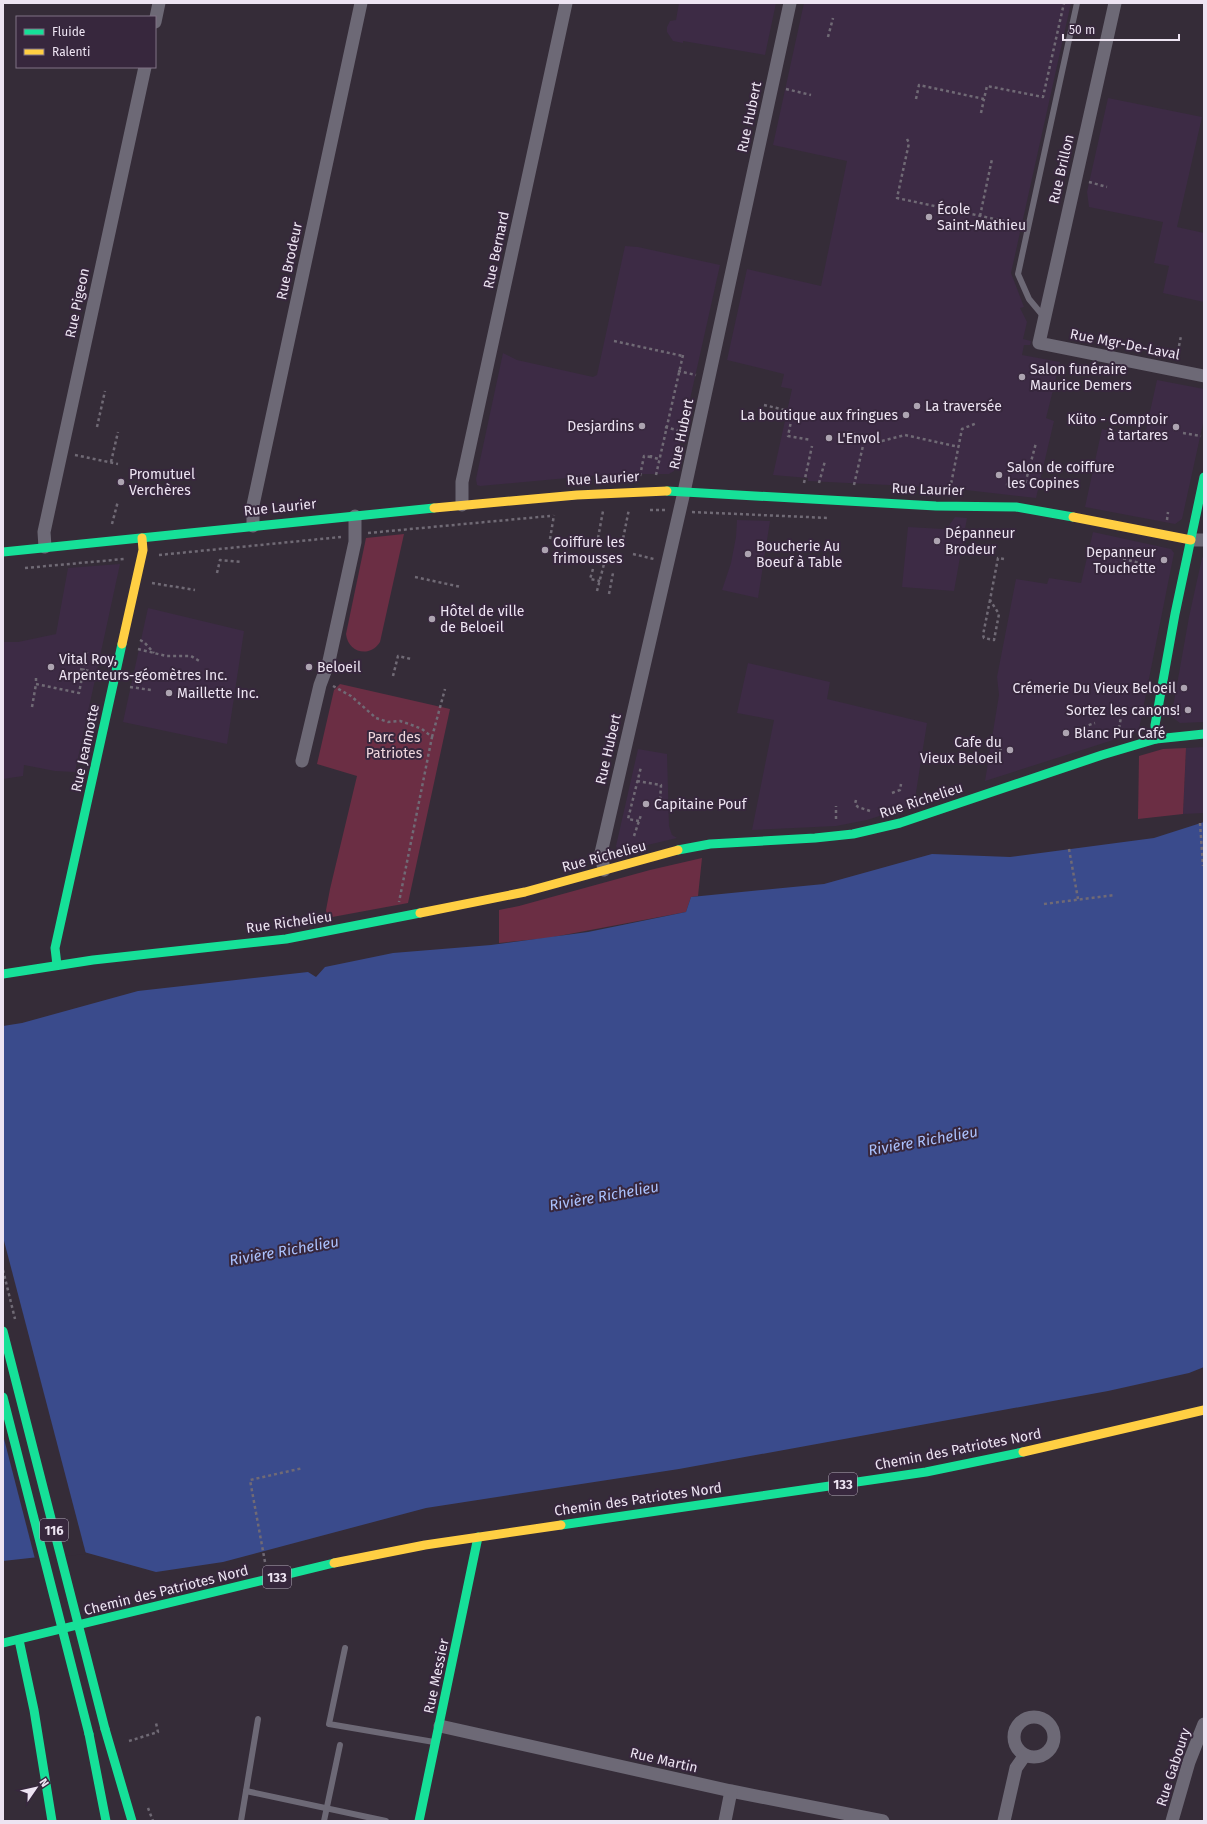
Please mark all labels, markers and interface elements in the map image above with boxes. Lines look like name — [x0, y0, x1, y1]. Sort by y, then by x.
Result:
legend — [16, 16, 156, 68]
scale bar — [1063, 16, 1179, 42]
text: 50 m — [1069, 23, 1095, 37]
text: Fluide — [52, 25, 85, 39]
text: Ralenti — [52, 45, 90, 59]
street label: Rue Hubert — [734, 79, 765, 154]
street label: Rue Brillon — [1045, 133, 1078, 205]
place label: École Saint-Mathieu — [937, 200, 1026, 234]
street label: Rue Bernard — [480, 210, 513, 290]
marker: École Saint-Mathieu — [924, 212, 934, 222]
street label: Rue Brodeur — [273, 220, 306, 302]
street label: Rue Pigeon — [62, 267, 93, 340]
street label: Rue Mgr-De-Laval — [1069, 326, 1181, 363]
place label: Salon funéraire Maurice Demers — [1030, 361, 1132, 394]
marker: Salon funéraire Maurice Demers — [1017, 372, 1027, 382]
street label: Rue Hubert — [666, 396, 697, 471]
place label: La traversée — [925, 398, 1002, 415]
marker: La traversée — [912, 401, 922, 411]
place label: La boutique aux fringues — [740, 407, 898, 424]
marker: La boutique aux fringues — [901, 410, 911, 420]
place label: Küto - Comptoir à tartares — [1067, 411, 1169, 444]
place label: Desjardins — [567, 418, 634, 435]
marker: Desjardins — [637, 421, 647, 431]
marker: Küto - Comptoir à tartares — [1171, 422, 1181, 432]
place label: L'Envol — [837, 430, 880, 447]
marker: L'Envol — [824, 433, 834, 443]
place label: Salon de coiffure les Copines — [1007, 459, 1115, 492]
place label: Promutuel Verchères — [129, 466, 195, 499]
street label: Rue Laurier — [566, 468, 640, 489]
marker: Salon de coiffure les Copines — [994, 470, 1004, 480]
marker: Promutuel Verchères — [116, 477, 126, 487]
street label: Rue Laurier — [891, 480, 965, 499]
street label: Rue Laurier — [243, 495, 318, 520]
place label: Dépanneur Brodeur — [945, 525, 1016, 558]
place label: Coiffure les frimousses — [553, 534, 625, 567]
marker: Dépanneur Brodeur — [932, 536, 942, 546]
place label: Boucherie Au Boeuf à Table — [756, 538, 842, 571]
place label: Depanneur Touchette — [1086, 544, 1157, 577]
marker: Coiffure les frimousses — [540, 545, 550, 555]
marker: Boucherie Au Boeuf à Table — [743, 549, 753, 559]
marker: Depanneur Touchette — [1159, 555, 1169, 565]
place label: Hôtel de ville de Beloeil — [440, 603, 524, 636]
marker: Hôtel de ville de Beloeil — [427, 614, 437, 624]
place label: Vital Roy, Arpenteurs-géomètres Inc. — [59, 651, 227, 684]
place label: Beloeil — [317, 659, 361, 676]
marker: Vital Roy, Arpenteurs-géomètres Inc. — [46, 662, 56, 672]
marker: Beloeil — [304, 662, 314, 672]
place label: Crémerie Du Vieux Beloeil — [1013, 680, 1176, 697]
marker: Crémerie Du Vieux Beloeil — [1179, 683, 1189, 693]
place label: Maillette Inc. — [177, 685, 259, 702]
marker: Maillette Inc. — [164, 688, 174, 698]
place label: Sortez les canons! — [1066, 702, 1180, 719]
street label: Rue Jeannotte — [68, 703, 103, 794]
marker: Sortez les canons! — [1183, 705, 1193, 715]
street label: Rue Hubert — [592, 711, 625, 786]
place label: Blanc Pur Café — [1074, 725, 1165, 742]
marker: Blanc Pur Café — [1061, 728, 1071, 738]
park label: Parc des Patriotes — [366, 729, 423, 762]
place label: Cafe du Vieux Beloeil — [920, 734, 1002, 767]
marker: Cafe du Vieux Beloeil — [1005, 745, 1015, 755]
street label: Rue Richelieu — [877, 779, 965, 822]
place label: Capitaine Pouf — [654, 796, 748, 813]
marker: Capitaine Pouf — [641, 799, 651, 809]
street label: Rue Richelieu — [560, 837, 648, 876]
street label: Rue Richelieu — [245, 908, 333, 937]
water label: Rivière Richelieu — [867, 1123, 979, 1159]
water label: Rivière Richelieu — [548, 1178, 660, 1214]
water label: Rivière Richelieu — [228, 1233, 340, 1269]
street label: Chemin des Patriotes Nord — [874, 1425, 1043, 1474]
road number: 133 — [829, 1473, 857, 1495]
street label: Chemin des Patriotes Nord — [553, 1479, 723, 1520]
road number: 116 — [40, 1519, 68, 1541]
street label: Chemin des Patriotes Nord — [82, 1562, 250, 1619]
road number: 133 — [263, 1566, 291, 1588]
street label: Rue Messier — [420, 1636, 453, 1715]
street label: Rue Gaboury — [1153, 1726, 1194, 1808]
street label: Rue Martin — [628, 1744, 699, 1777]
north arrow — [16, 1768, 56, 1808]
text: N — [36, 1776, 51, 1789]

